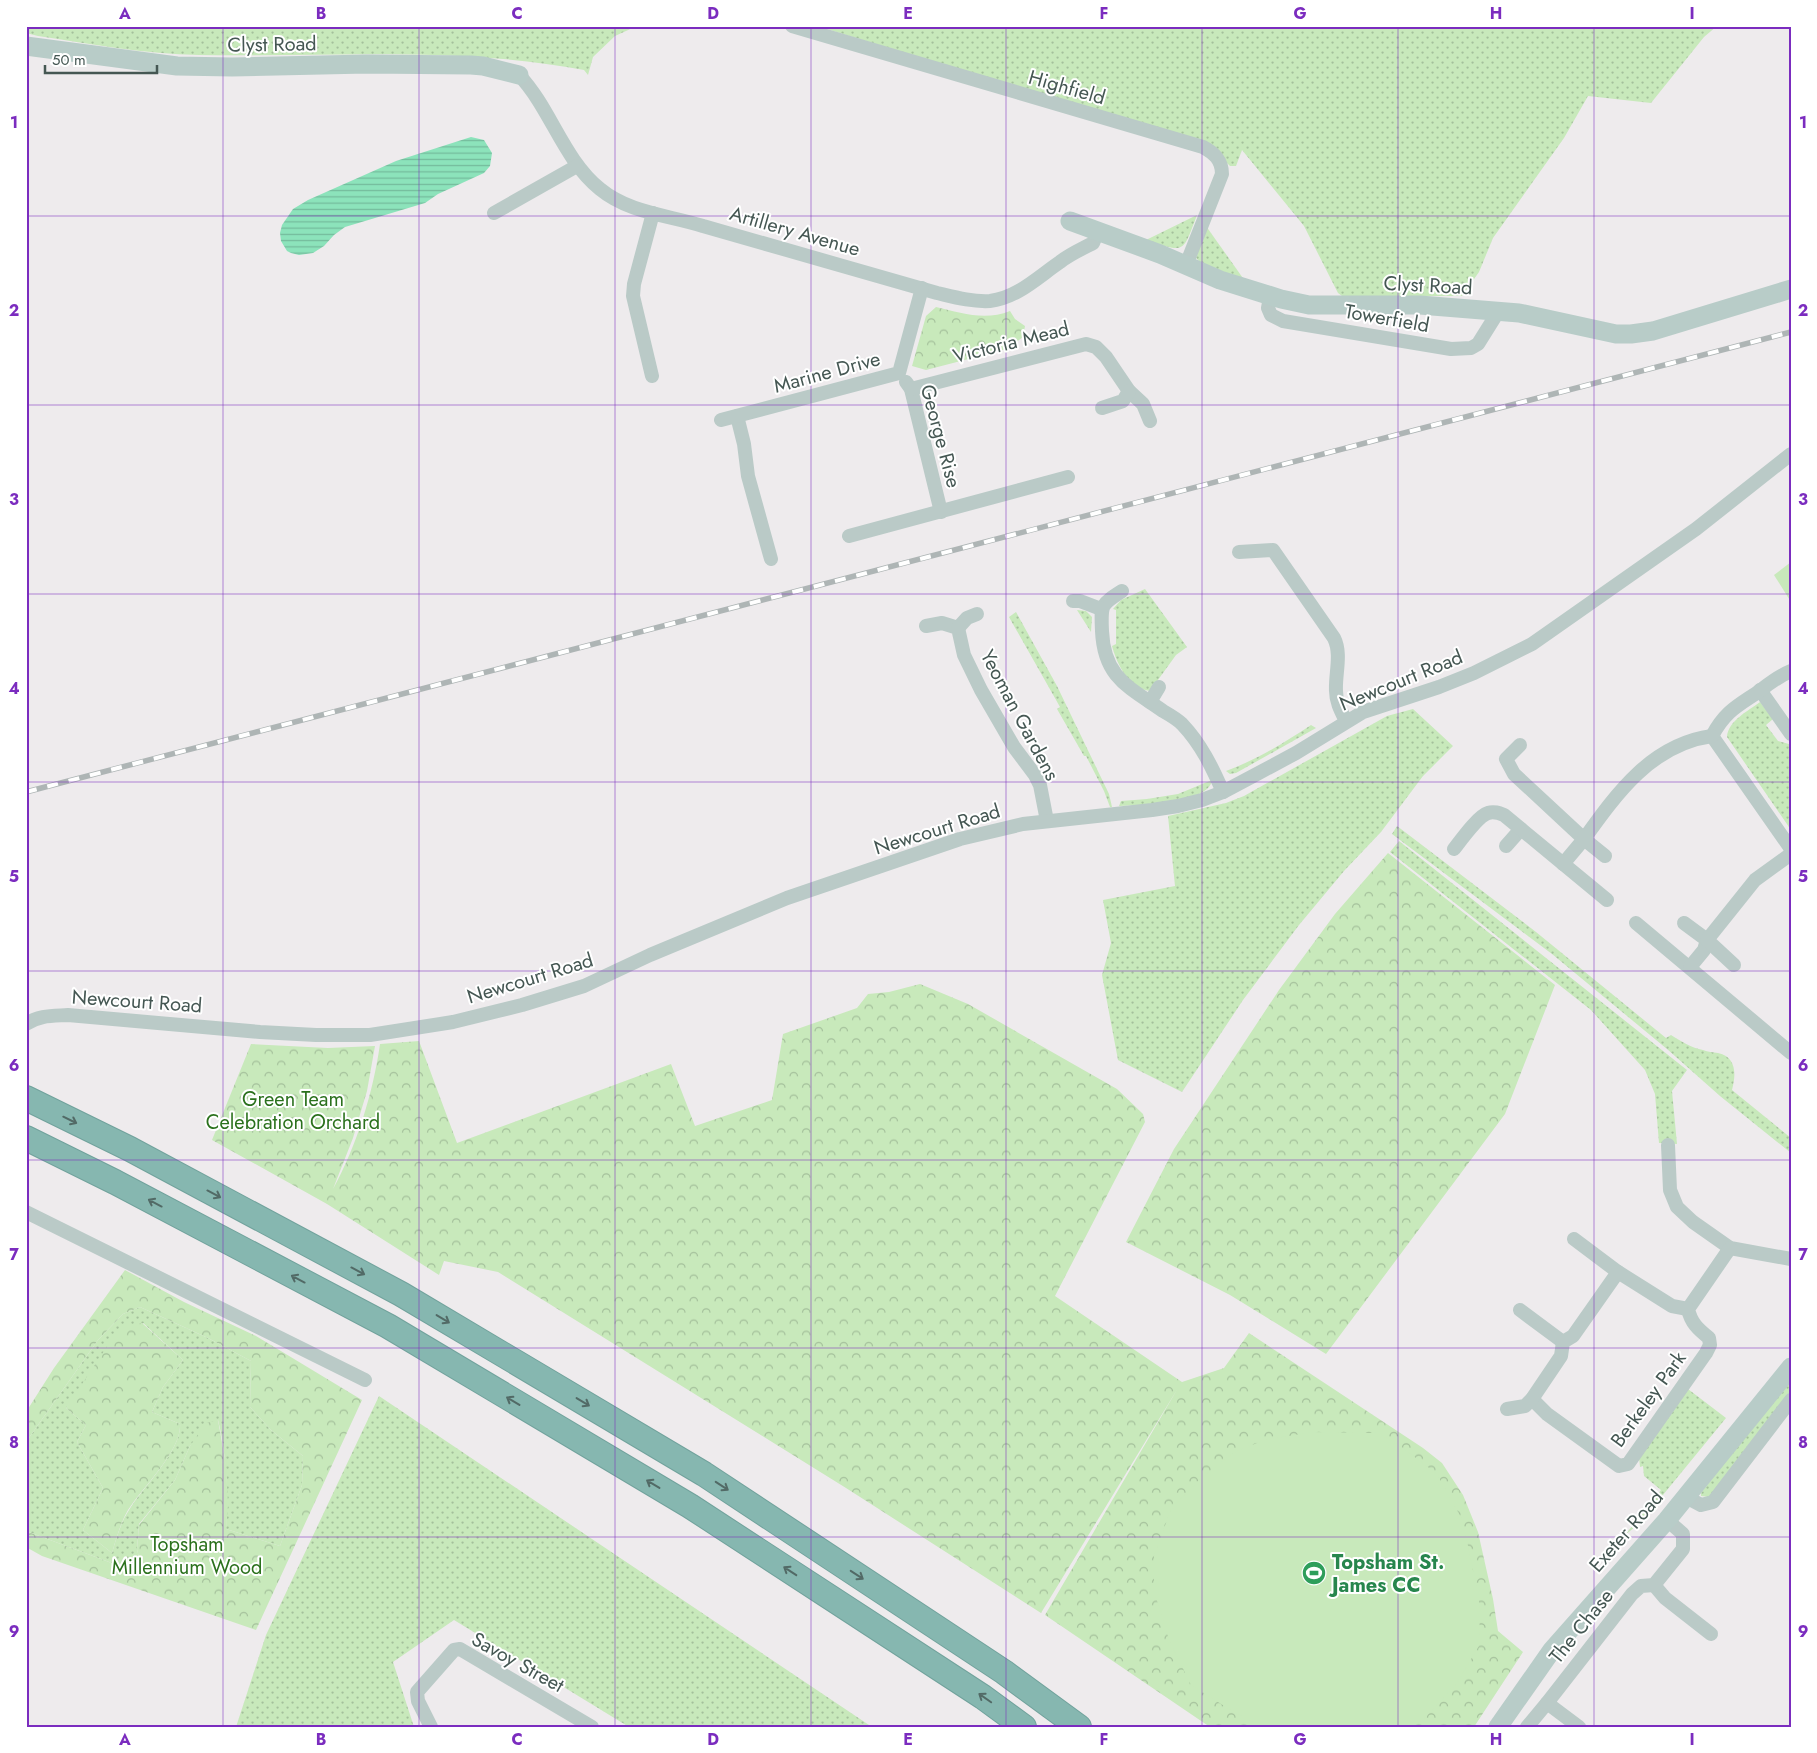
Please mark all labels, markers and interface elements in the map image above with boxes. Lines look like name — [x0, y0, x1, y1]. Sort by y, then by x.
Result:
text: A — [118, 2, 131, 25]
text: B — [316, 2, 326, 25]
text: C — [511, 2, 523, 25]
text: D — [707, 2, 719, 25]
text: E — [903, 2, 913, 25]
text: F — [1100, 2, 1108, 25]
text: G — [1293, 2, 1307, 25]
text: H — [1490, 2, 1502, 25]
text: I — [1689, 2, 1695, 25]
street label: Clyst Road — [227, 29, 317, 60]
scale bar — [45, 42, 158, 74]
text: 50 m — [52, 49, 86, 71]
street label: Highfield — [1025, 63, 1109, 112]
text: 1 — [10, 111, 18, 134]
text: 1 — [1799, 111, 1807, 134]
street label: Artillery Avenue — [726, 199, 863, 264]
street label: Clyst Road — [1383, 269, 1473, 302]
street label: Towerfield — [1342, 297, 1432, 340]
text: 2 — [9, 299, 19, 322]
text: 2 — [1798, 299, 1808, 322]
street label: Victoria Mead — [950, 314, 1072, 371]
street label: Marine Drive — [771, 344, 884, 401]
street label: George Rise — [913, 381, 968, 491]
text: 3 — [9, 488, 19, 511]
text: 3 — [1798, 488, 1808, 511]
street label: Newcourt Road — [1335, 643, 1467, 718]
street label: Yeoman Gardens — [973, 645, 1066, 786]
text: 4 — [8, 677, 20, 700]
text: 4 — [1797, 677, 1809, 700]
street label: Newcourt Road — [870, 797, 1004, 862]
text: 5 — [9, 865, 19, 888]
text: 5 — [1798, 865, 1808, 888]
street label: Newcourt Road — [463, 946, 597, 1011]
street label: Newcourt Road — [71, 982, 203, 1021]
text: 6 — [9, 1054, 19, 1077]
text: 6 — [1798, 1054, 1808, 1077]
park label: Green Team Celebration Orchard — [206, 1085, 380, 1137]
one-way arrow — [62, 1116, 77, 1125]
one-way arrow — [207, 1189, 222, 1199]
one-way arrow — [147, 1198, 162, 1208]
text: 7 — [9, 1243, 19, 1266]
text: 7 — [1798, 1243, 1808, 1266]
one-way arrow — [350, 1267, 365, 1276]
one-way arrow — [291, 1274, 306, 1284]
one-way arrow — [435, 1314, 449, 1324]
street label: Berkeley Park — [1604, 1345, 1693, 1453]
one-way arrow — [507, 1395, 521, 1405]
one-way arrow — [575, 1397, 589, 1407]
text: 8 — [9, 1431, 19, 1454]
text: 8 — [1798, 1431, 1808, 1454]
one-way arrow — [647, 1478, 661, 1488]
one-way arrow — [714, 1481, 728, 1491]
street label: Exeter Road — [1582, 1484, 1670, 1579]
park label: Topsham Millennium Wood — [112, 1530, 262, 1582]
place label: Topsham St. James CC — [1328, 1548, 1444, 1600]
sports icon: Topsham St. James CC — [1301, 1560, 1327, 1586]
one-way arrow — [784, 1566, 798, 1576]
one-way arrow — [850, 1570, 864, 1580]
street label: The Chase — [1542, 1583, 1620, 1670]
text: 9 — [9, 1620, 19, 1643]
text: 9 — [1798, 1620, 1808, 1643]
street label: Savoy Street — [466, 1625, 570, 1700]
one-way arrow — [978, 1693, 992, 1703]
text: A — [118, 1728, 131, 1751]
text: B — [316, 1728, 326, 1751]
text: C — [511, 1728, 523, 1751]
text: D — [707, 1728, 719, 1751]
text: E — [903, 1728, 913, 1751]
text: F — [1100, 1728, 1108, 1751]
text: G — [1293, 1728, 1307, 1751]
text: H — [1490, 1728, 1502, 1751]
text: I — [1689, 1728, 1695, 1751]

